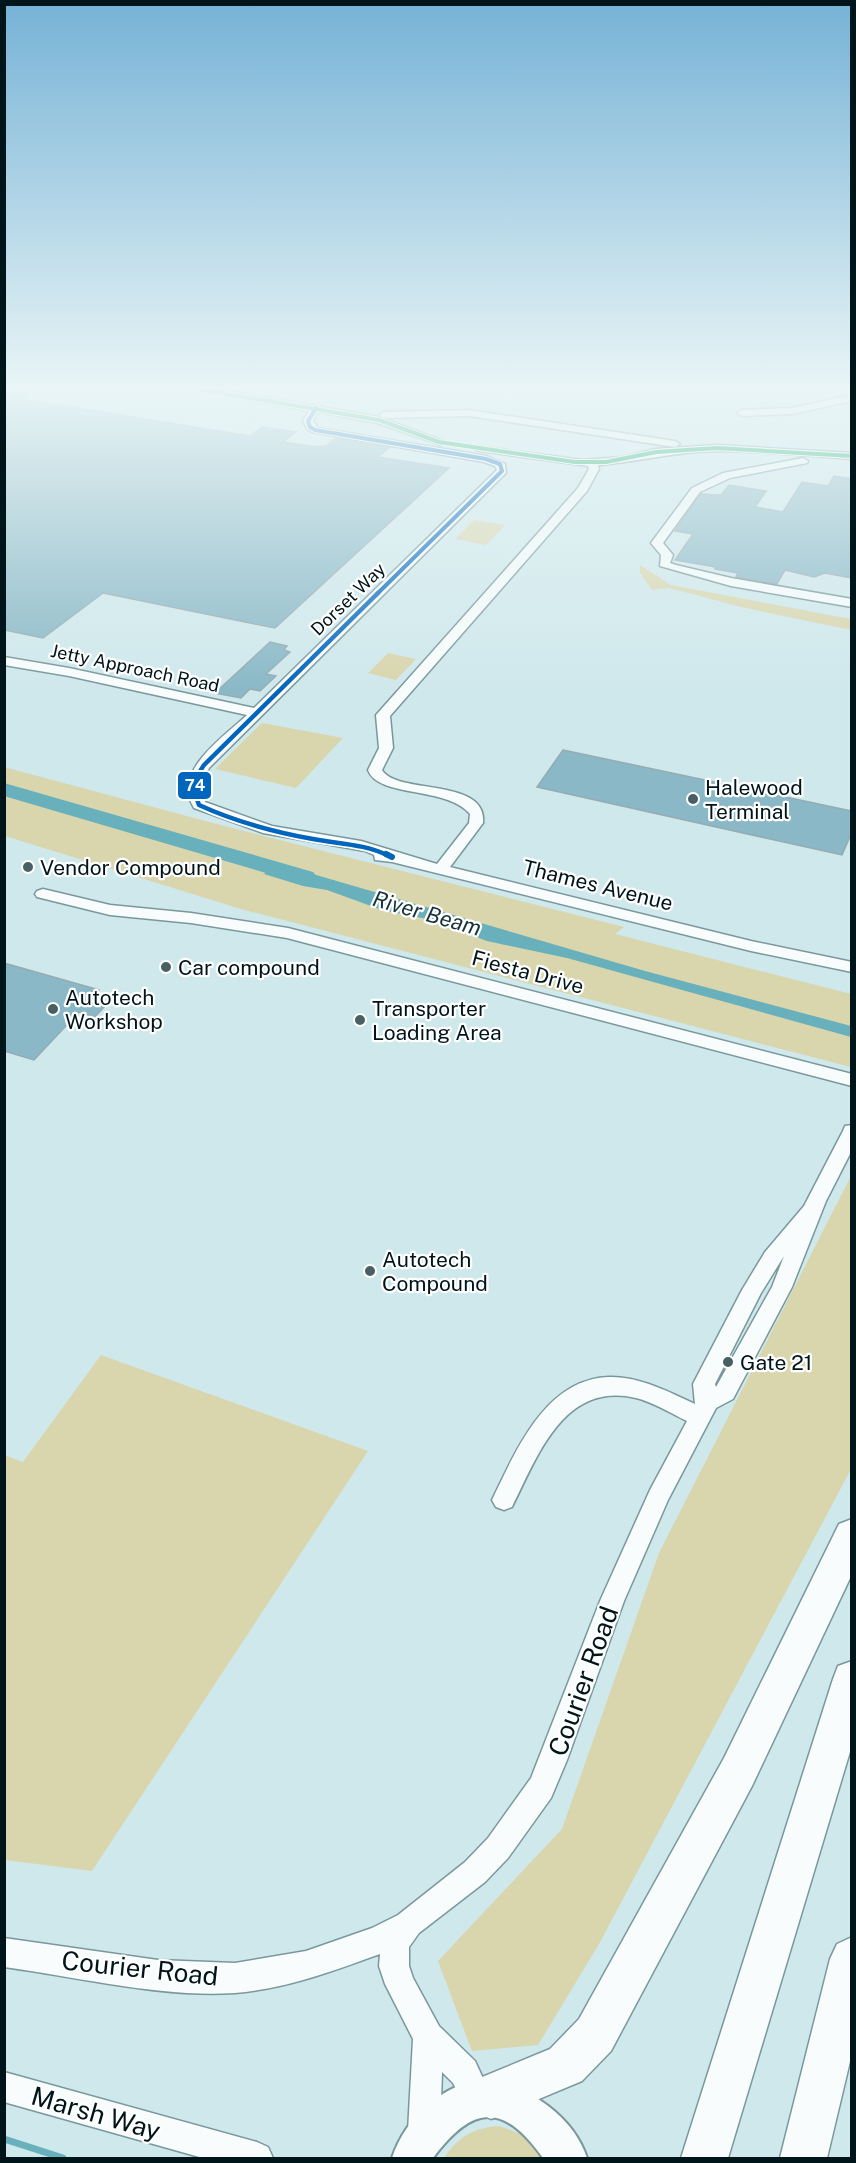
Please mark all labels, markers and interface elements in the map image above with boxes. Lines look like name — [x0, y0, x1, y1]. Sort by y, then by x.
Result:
street label: Dorset Way — [306, 558, 390, 640]
street label: Jetty Approach Road — [49, 640, 221, 696]
line badge: 74 — [177, 771, 212, 800]
place label: Halewood Terminal — [705, 775, 803, 824]
text: 74 — [185, 776, 206, 795]
marker: Halewood Terminal — [686, 792, 700, 806]
street label: Thames Avenue — [520, 854, 676, 916]
place label: Vendor Compound — [40, 855, 221, 880]
marker: Vendor Compound — [21, 860, 35, 874]
water label: River Beam — [370, 885, 484, 941]
street label: Fiesta Drive — [469, 945, 587, 999]
place label: Car compound — [178, 955, 320, 980]
marker: Car compound — [159, 960, 173, 974]
place label: Autotech Workshop — [65, 985, 163, 1034]
place label: Transporter Loading Area — [372, 996, 502, 1045]
marker: Autotech Workshop — [46, 1002, 60, 1016]
marker: Transporter Loading Area — [353, 1013, 367, 1027]
place label: Autotech Compound — [382, 1247, 488, 1296]
marker: Autotech Compound — [363, 1264, 377, 1278]
place label: Gate 21 — [740, 1350, 812, 1375]
marker: Gate 21 — [721, 1355, 735, 1369]
street label: Courier Road — [542, 1602, 624, 1760]
street label: Courier Road — [60, 1944, 220, 1992]
street label: Marsh Way — [28, 2080, 164, 2146]

